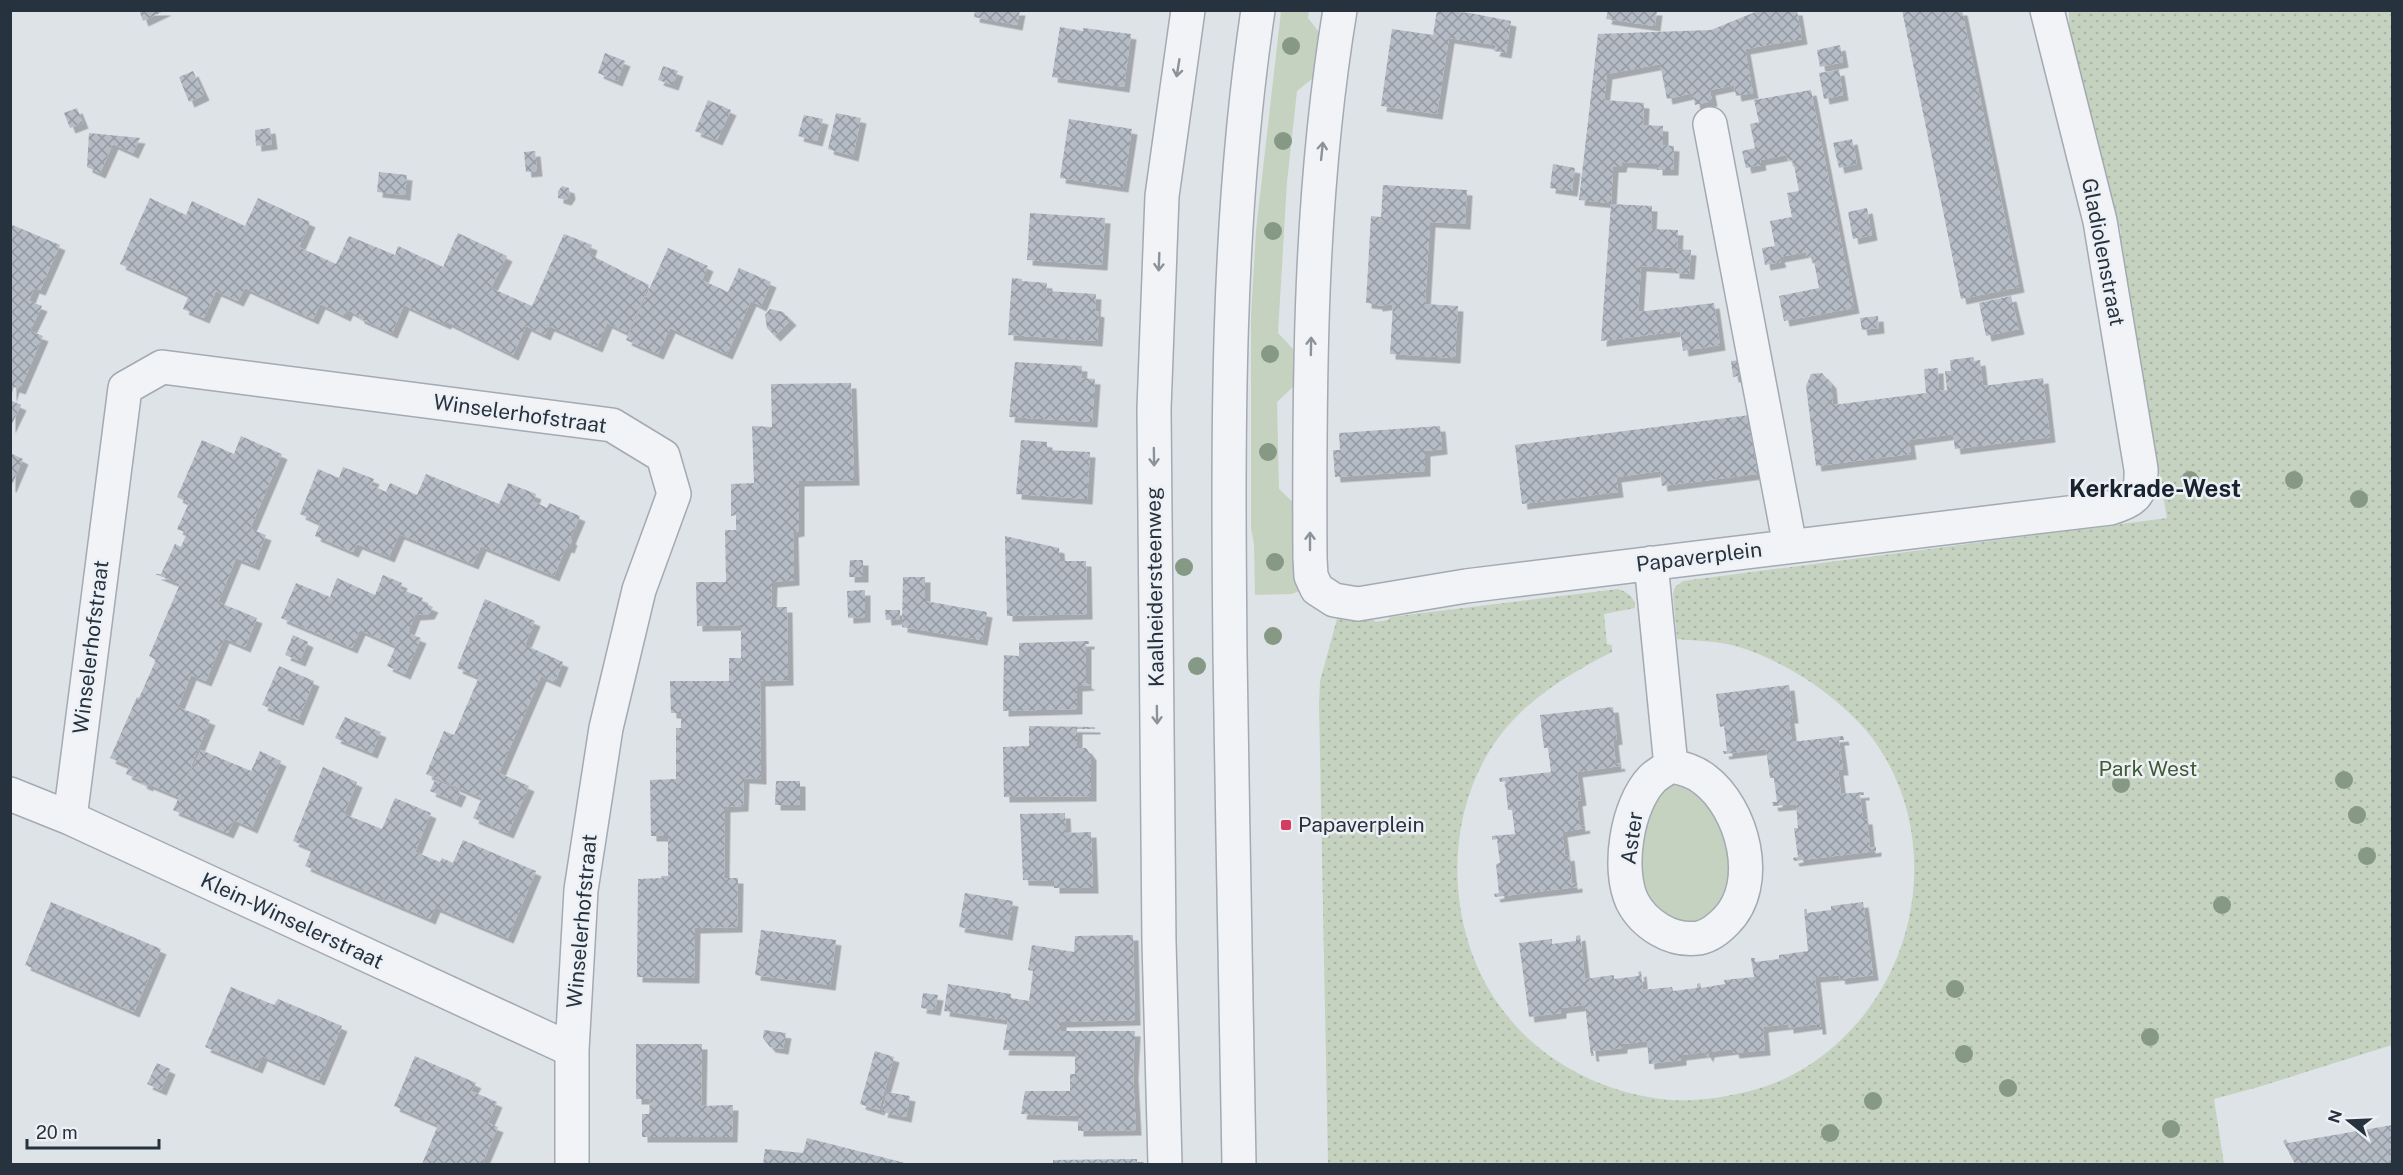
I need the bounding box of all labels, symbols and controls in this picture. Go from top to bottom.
one-way arrow [1173,58,1184,78]
one-way arrow [1317,142,1328,162]
street label: Gladiolenstraat [2077,176,2130,328]
one-way arrow [1154,252,1165,272]
one-way arrow [1305,336,1316,356]
street label: Winselerhofstraat [432,389,608,438]
one-way arrow [1148,447,1160,467]
district label: Kerkrade-West [2069,474,2241,502]
street label: Kaalheidersteenweg [1140,487,1169,687]
one-way arrow [1304,531,1316,551]
street label: Papaverplein [1635,536,1763,577]
street label: Winselerhofstraat [67,559,114,735]
one-way arrow [1151,705,1163,725]
park label: Park West [2099,756,2197,781]
street label: Aster [1615,810,1648,866]
place label: Papaverplein [1298,812,1425,837]
marker: Papaverplein [1279,818,1293,832]
street label: Winselerhofstraat [561,833,602,1009]
street label: Klein-Winselerstraat [197,867,388,974]
north arrow [2319,1091,2379,1151]
text: N [2324,1108,2346,1125]
scale bar [27,1112,159,1150]
text: 20 m [36,1122,78,1143]

